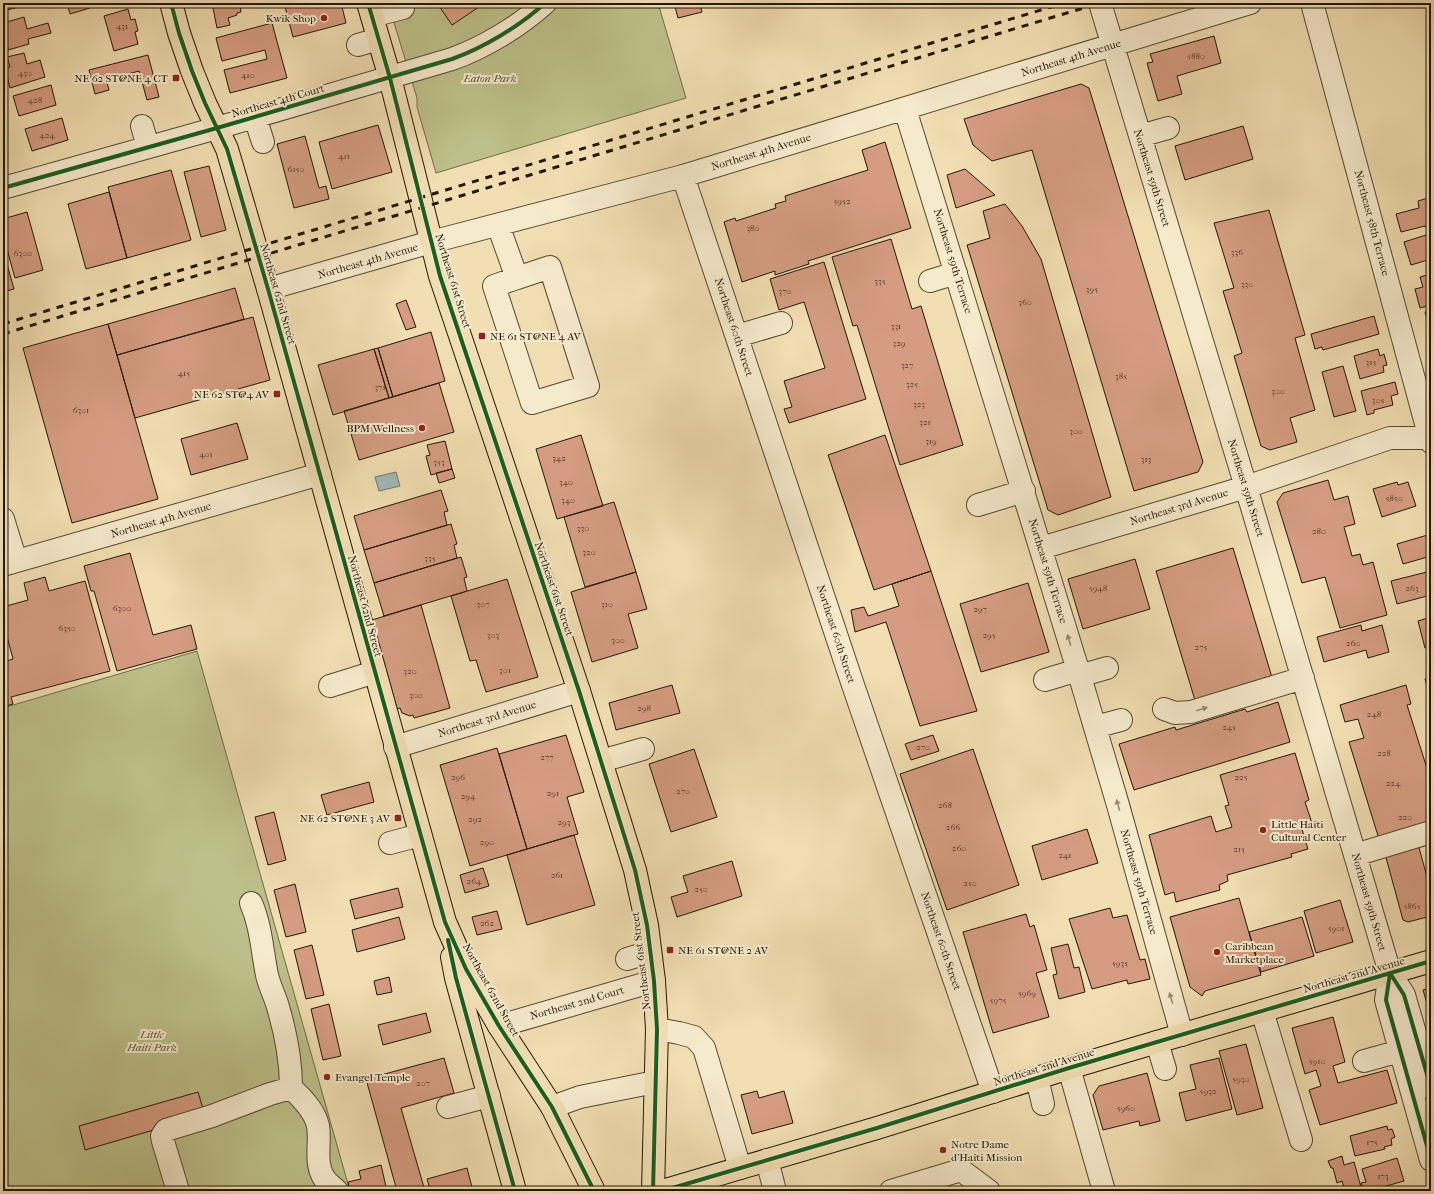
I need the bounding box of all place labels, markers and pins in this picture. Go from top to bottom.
place label: Kwik Shop [266,12,316,25]
marker: Kwik Shop [319,13,329,23]
place label: NE 62 ST@NE 4 CT [74,72,169,85]
marker: NE 62 ST@NE 4 CT [171,73,181,83]
place label: NE 61 ST@NE 4 AV [490,330,582,343]
marker: NE 61 ST@NE 4 AV [477,331,487,341]
place label: NE 62 ST@4 AV [194,388,270,401]
marker: NE 62 ST@4 AV [272,389,282,399]
place label: BPM Wellness [346,422,414,435]
marker: BPM Wellness [417,423,427,433]
place label: NE 62 ST@NE 3 AV [299,812,391,825]
marker: NE 62 ST@NE 3 AV [393,813,403,823]
place label: Little Haiti Cultural Center [1271,818,1346,844]
marker: Little Haiti Cultural Center [1258,825,1268,835]
place label: Caribbean Marketplace [1225,940,1284,966]
place label: NE 61 ST@NE 2 AV [678,944,769,957]
marker: NE 61 ST@NE 2 AV [665,945,675,955]
marker: Caribbean Marketplace [1212,947,1222,957]
place label: Evangel Temple [335,1071,411,1084]
marker: Evangel Temple [322,1072,332,1082]
place label: Notre Dame d'Haiti Mission [951,1138,1023,1164]
marker: Notre Dame d'Haiti Mission [938,1145,948,1155]

